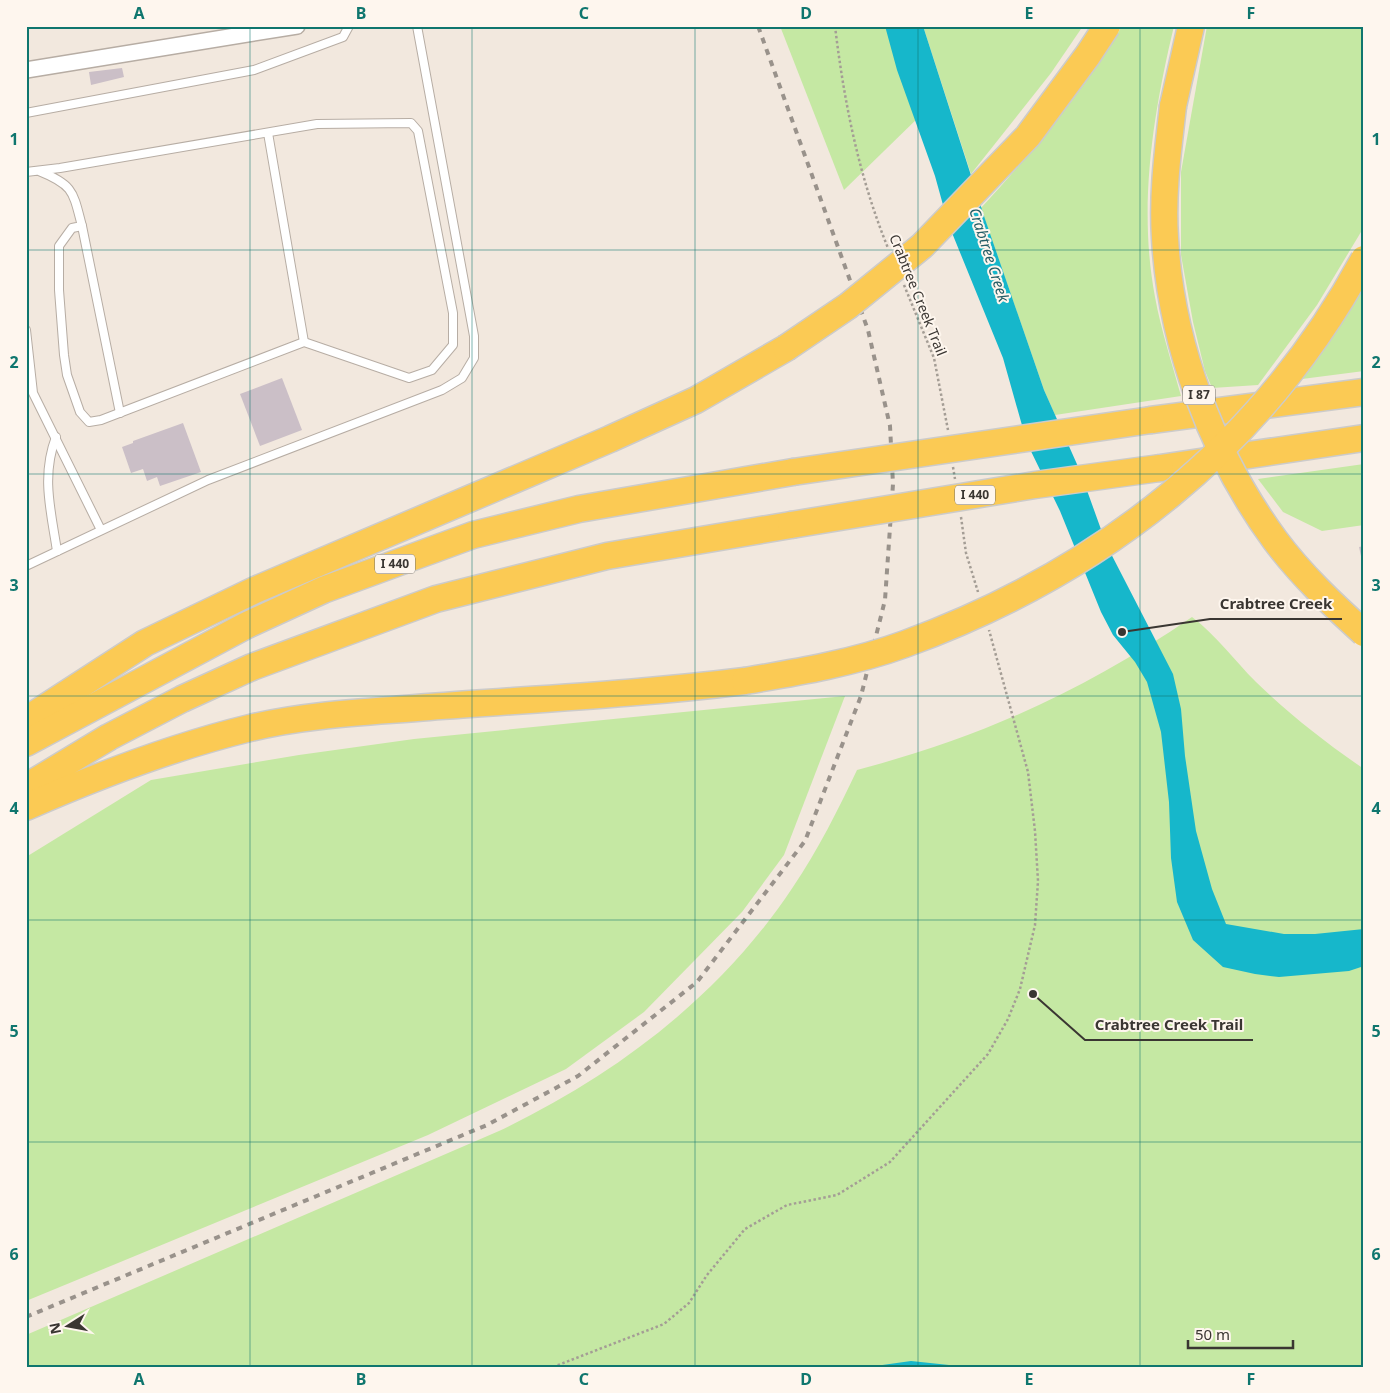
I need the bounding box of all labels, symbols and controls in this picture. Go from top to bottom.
text: A [133,2,145,24]
text: B [356,2,366,24]
text: C [579,2,589,24]
text: D [800,2,812,24]
text: E [1025,2,1034,24]
text: F [1247,2,1255,24]
text: 1 [9,128,19,150]
text: 1 [1371,128,1381,150]
water label: Crabtree Creek [965,205,1015,305]
street label: Crabtree Creek Trail [885,231,952,359]
text: 2 [9,351,19,373]
text: 2 [1371,351,1381,373]
road number: I 87 [1183,386,1215,404]
road number: I 440 [955,486,995,504]
road number: I 440 [375,554,415,574]
text: 3 [9,574,19,596]
text: 3 [1371,574,1381,596]
callout: Crabtree Creek [1210,589,1342,619]
text: Crabtree Creek [1220,593,1333,613]
text: 4 [9,797,19,819]
text: 4 [1371,797,1381,819]
callout: Crabtree Creek Trail [1085,1010,1253,1040]
text: Crabtree Creek Trail [1095,1014,1243,1034]
text: 5 [9,1020,19,1042]
text: 5 [1371,1020,1381,1042]
text: 6 [9,1243,19,1265]
text: 6 [1371,1243,1381,1265]
north arrow [42,1300,92,1350]
scale bar [1188,1318,1292,1350]
text: N [44,1321,65,1336]
text: 50 m [1195,1324,1230,1344]
text: A [133,1368,145,1390]
text: B [356,1368,366,1390]
text: C [579,1368,589,1390]
text: D [800,1368,812,1390]
text: E [1025,1368,1034,1390]
text: F [1247,1368,1255,1390]

